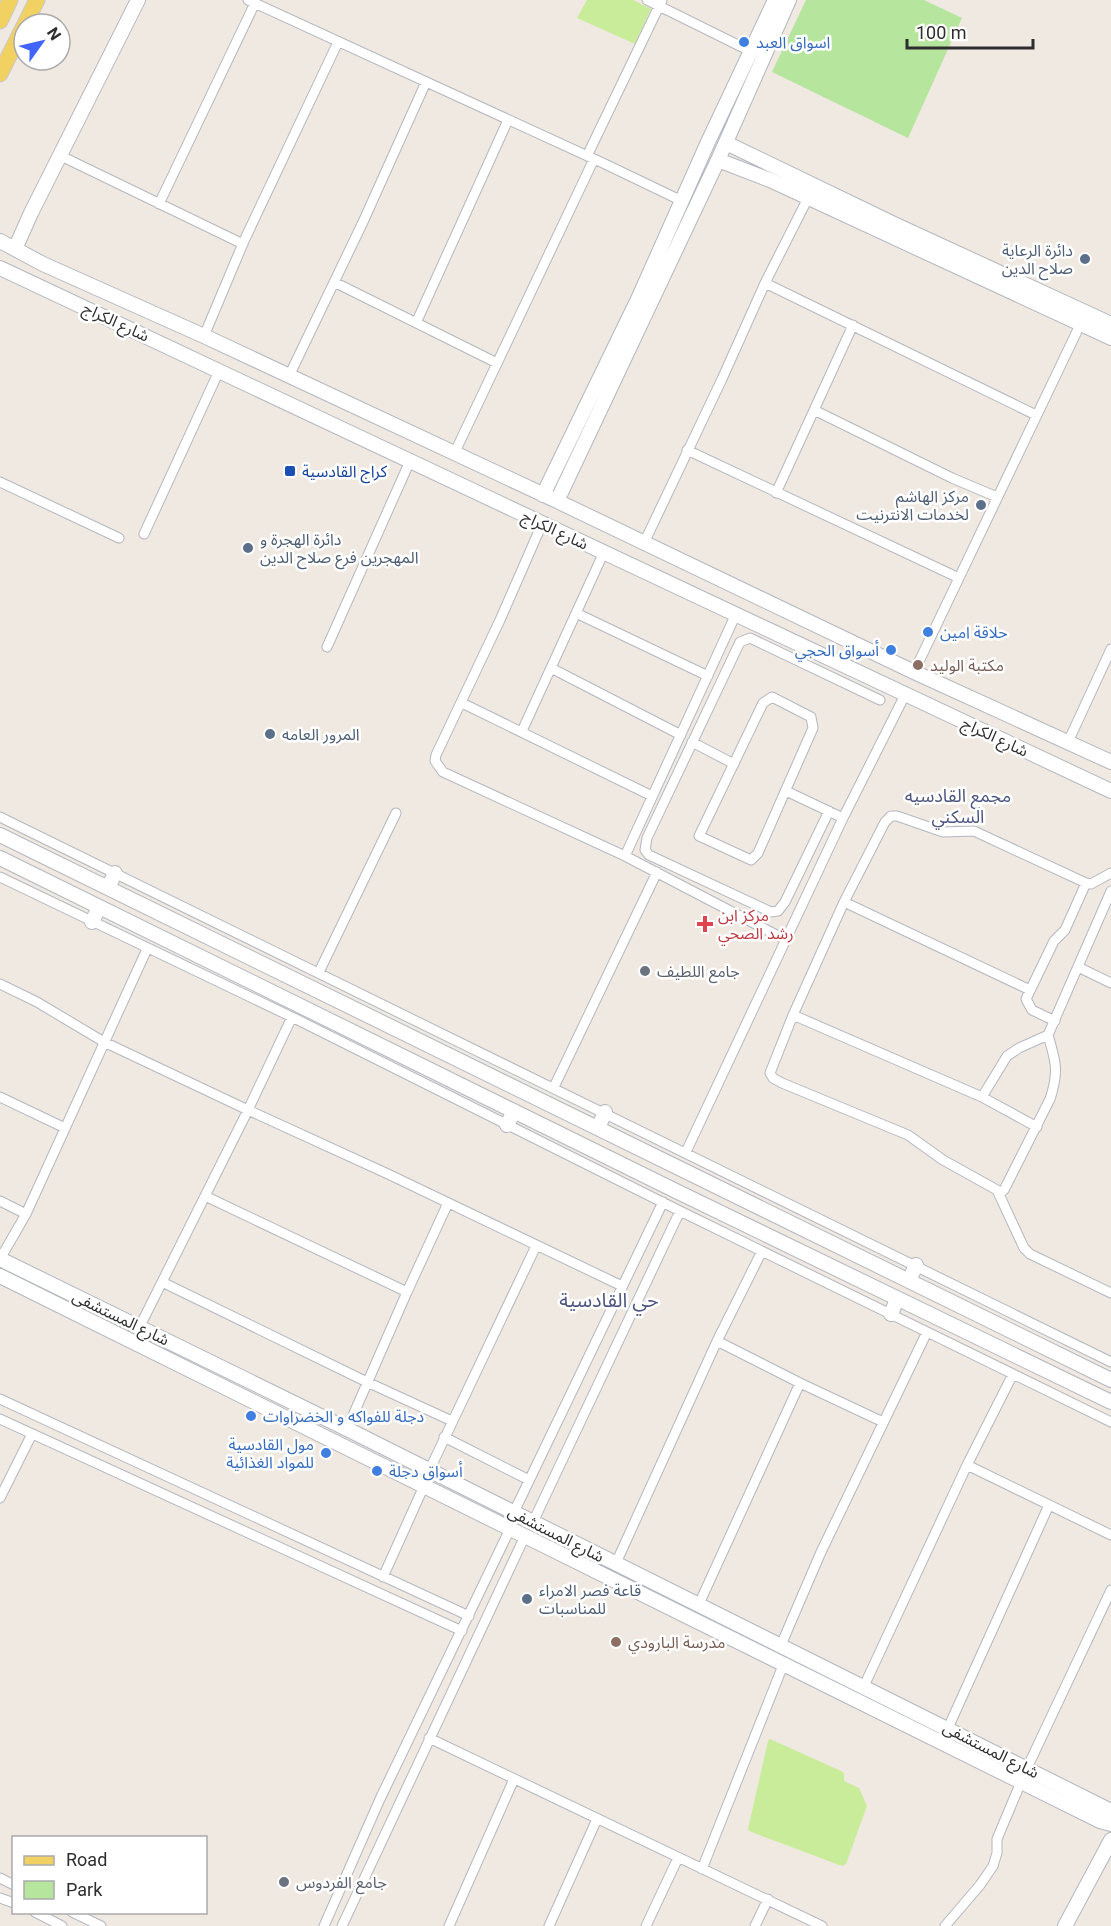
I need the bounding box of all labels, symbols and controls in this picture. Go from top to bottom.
north arrow [12,12,72,72]
scale bar [907,12,1033,50]
text: 100 m [916,22,967,43]
text: N [43,24,65,44]
place label: اسواق العبد [756,33,830,52]
marker: اسواق العبد [737,35,751,49]
place label: دائرة الرعاية صلاح الدين [1002,241,1073,281]
marker: دائرة الرعاية صلاح الدين [1078,252,1092,266]
street label: شارع الكراج [78,298,152,348]
place label: كراج القادسية [302,462,387,484]
marker: كراج القادسية [283,464,297,478]
place label: مركز الهاشم لخدمات الانترنيت [856,487,969,524]
marker: مركز الهاشم لخدمات الانترنيت [974,498,988,512]
street label: شارع الكراج [517,506,591,556]
place label: دائرة الهجرة و المهجرين فرع صلاح الدين [260,530,419,570]
marker: دائرة الهجرة و المهجرين فرع صلاح الدين [241,541,255,555]
place label: حلاقة امين [940,623,1008,642]
marker: حلاقة امين [921,625,935,639]
place label: أسواق الحجي [795,640,879,662]
marker: أسواق الحجي [884,643,898,657]
place label: مكتبة الوليد [930,656,1004,675]
marker: مكتبة الوليد [911,658,925,672]
street label: شارع الكراج [957,713,1031,763]
place label: المرور العامه [282,725,360,744]
marker: المرور العامه [263,727,277,741]
district label: مجمع القادسيه السكني [905,785,1011,830]
place label: مركز ابن رشد الصحي [718,906,794,945]
marker: مركز ابن رشد الصحي [696,915,714,933]
place label: جامع اللطیف [657,962,740,984]
marker: جامع اللطیف [638,964,652,978]
street label: شارع المستشفى [68,1286,172,1352]
district label: حي القادسية [559,1288,659,1316]
place label: دجلة للفواكه و الخضراوات [263,1407,424,1426]
marker: دجلة للفواكه و الخضراوات [244,1409,258,1423]
place label: مول القادسية للمواد الغذائية [226,1435,314,1472]
marker: مول القادسية للمواد الغذائية [319,1446,333,1460]
place label: أسواق دجلة [389,1461,463,1481]
marker: أسواق دجلة [370,1464,384,1478]
street label: شارع المستشفى [503,1502,607,1569]
place label: قاعة فصر الامراء للمناسبات [539,1581,641,1618]
marker: قاعة فصر الامراء للمناسبات [520,1592,534,1606]
place label: مدرسة البارودي [628,1633,726,1654]
marker: مدرسة البارودي [609,1635,623,1649]
street label: شارع المستشفى [938,1718,1042,1785]
legend [12,1836,207,1914]
text: Road [66,1849,107,1870]
place label: جامع الفردوس [296,1873,387,1895]
marker: جامع الفردوس [277,1875,291,1889]
text: Park [66,1879,103,1900]

